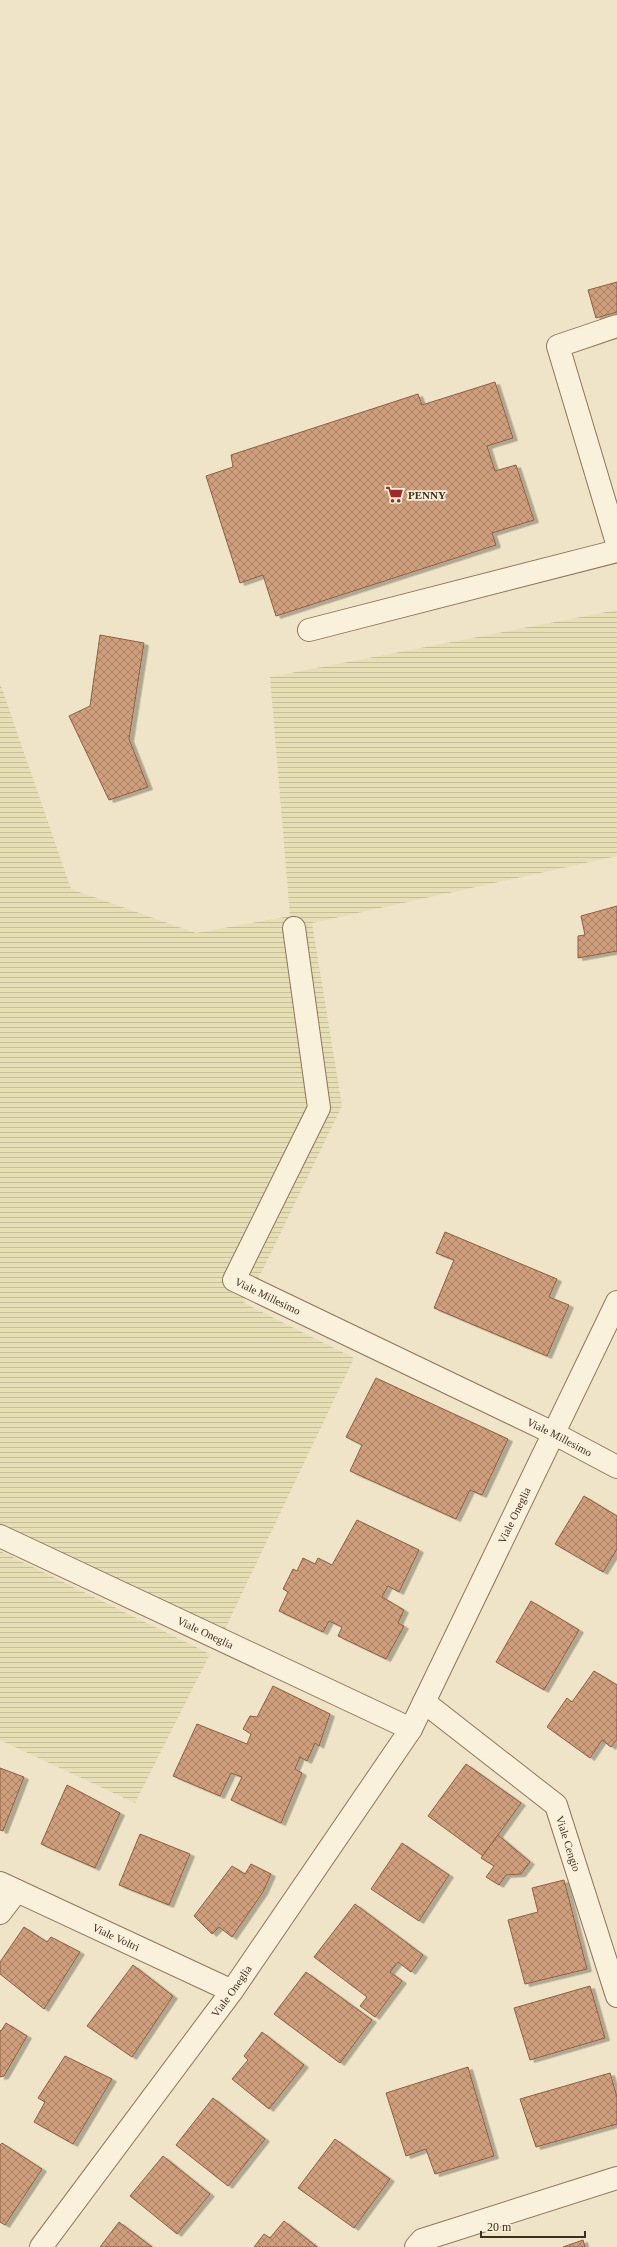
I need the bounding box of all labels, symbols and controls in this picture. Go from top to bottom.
supermarket icon: PENNY [385,485,405,505]
place label: PENNY [408,489,446,501]
street label: Viale Millesimo [233,1275,303,1317]
street label: Viale Millesimo [525,1415,594,1459]
street label: Viale Oneglia [495,1485,533,1545]
street label: Viale Oneglia [175,1614,236,1651]
street label: Viale Cengio [554,1814,583,1873]
street label: Viale Voltri [91,1921,142,1953]
street label: Viale Oneglia [209,1963,254,2019]
scale bar [481,2213,585,2239]
text: 20 m [487,2220,512,2234]

